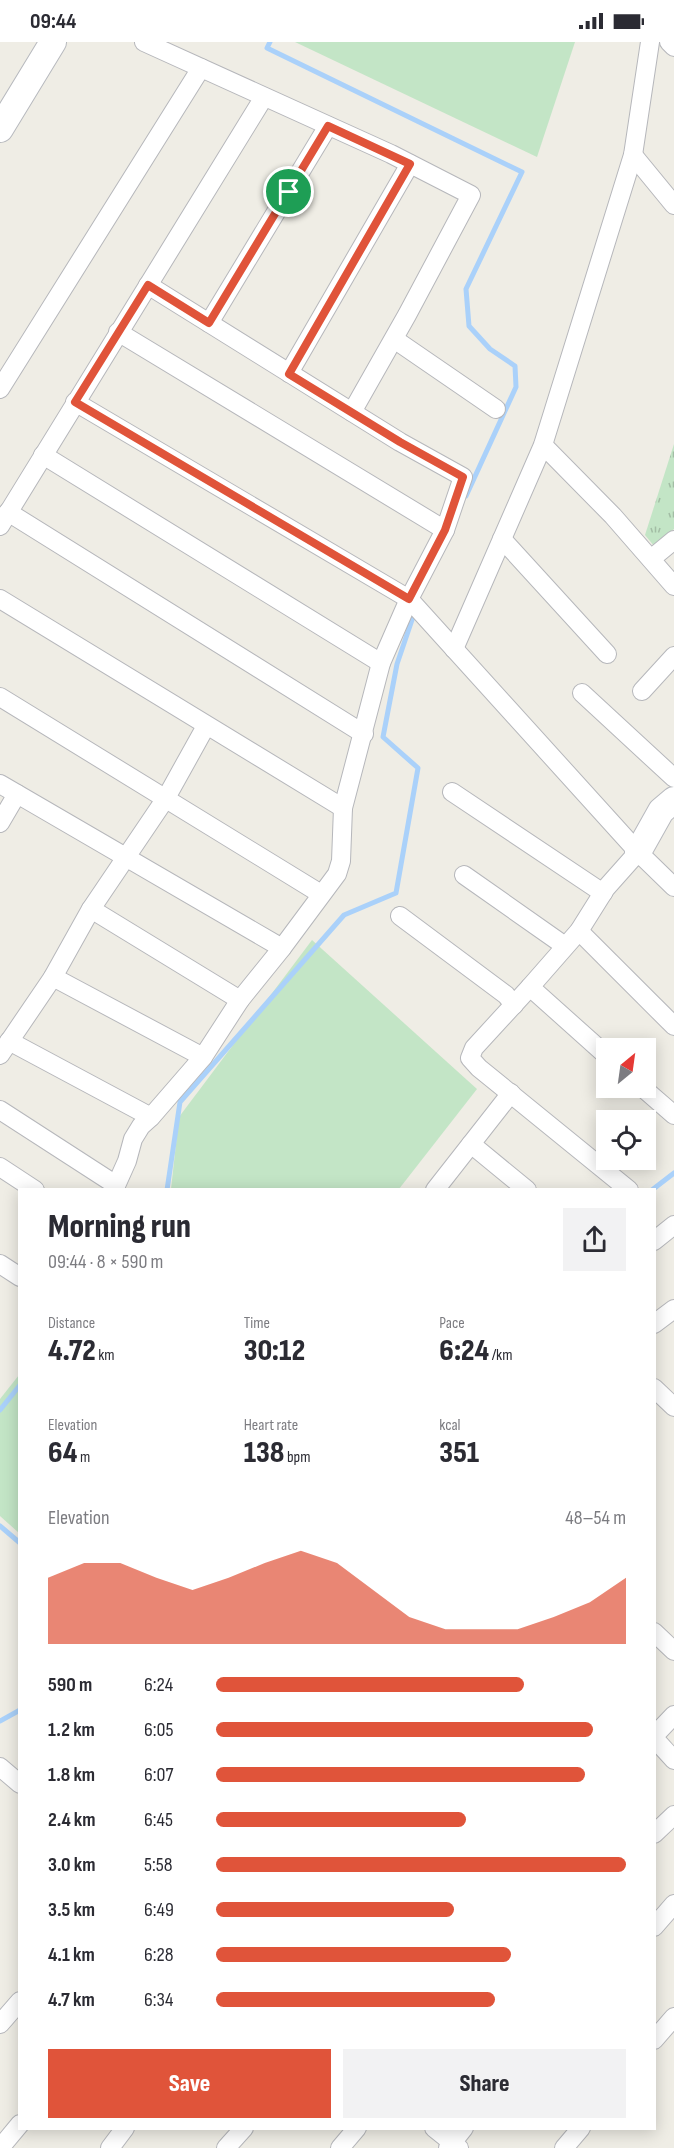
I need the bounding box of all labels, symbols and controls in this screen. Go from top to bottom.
text: 09:44 [30,8,76,35]
pin [263,166,314,217]
icon: arrive [272,175,305,208]
north arrow [596,1038,656,1098]
map controls [596,1038,656,1170]
button: locate [596,1110,656,1170]
text: Morning run [48,1207,191,1247]
button: share [563,1208,626,1271]
text: 09:44 · 8 × 590 m [48,1250,163,1274]
text: Distance [48,1314,95,1333]
text: Time [244,1314,270,1333]
text: Pace [439,1314,465,1333]
text: 4.72 [48,1333,96,1369]
text: 30:12 [244,1333,305,1369]
text: 6:24 [439,1333,489,1369]
text: km [96,1346,115,1365]
text: /km [489,1346,512,1365]
text: Elevation [48,1416,97,1435]
text: Heart rate [244,1416,298,1435]
text: kcal [439,1416,461,1435]
text: 64 [48,1435,77,1471]
text: 138 [244,1435,284,1471]
text: 351 [439,1435,479,1471]
text: m [77,1448,90,1467]
text: bpm [284,1448,311,1467]
text: Elevation [48,1506,110,1530]
text: 48–54 m [565,1506,626,1530]
text: 590 m [48,1673,92,1697]
text: 6:24 [144,1673,173,1697]
text: 1.2 km [48,1718,95,1742]
text: 6:05 [144,1718,173,1742]
text: 1.8 km [48,1763,95,1787]
text: 6:07 [144,1763,173,1787]
text: 2.4 km [48,1808,96,1832]
text: 6:45 [144,1808,173,1832]
text: 3.0 km [48,1853,95,1877]
text: 5:58 [144,1853,173,1877]
text: 3.5 km [48,1898,95,1922]
text: 6:49 [144,1898,174,1922]
text: 4.1 km [48,1943,95,1967]
text: 6:28 [144,1943,174,1967]
text: 4.7 km [48,1988,95,2012]
text: 6:34 [144,1988,173,2012]
button: Save [48,2049,331,2118]
button: Share [343,2049,626,2118]

